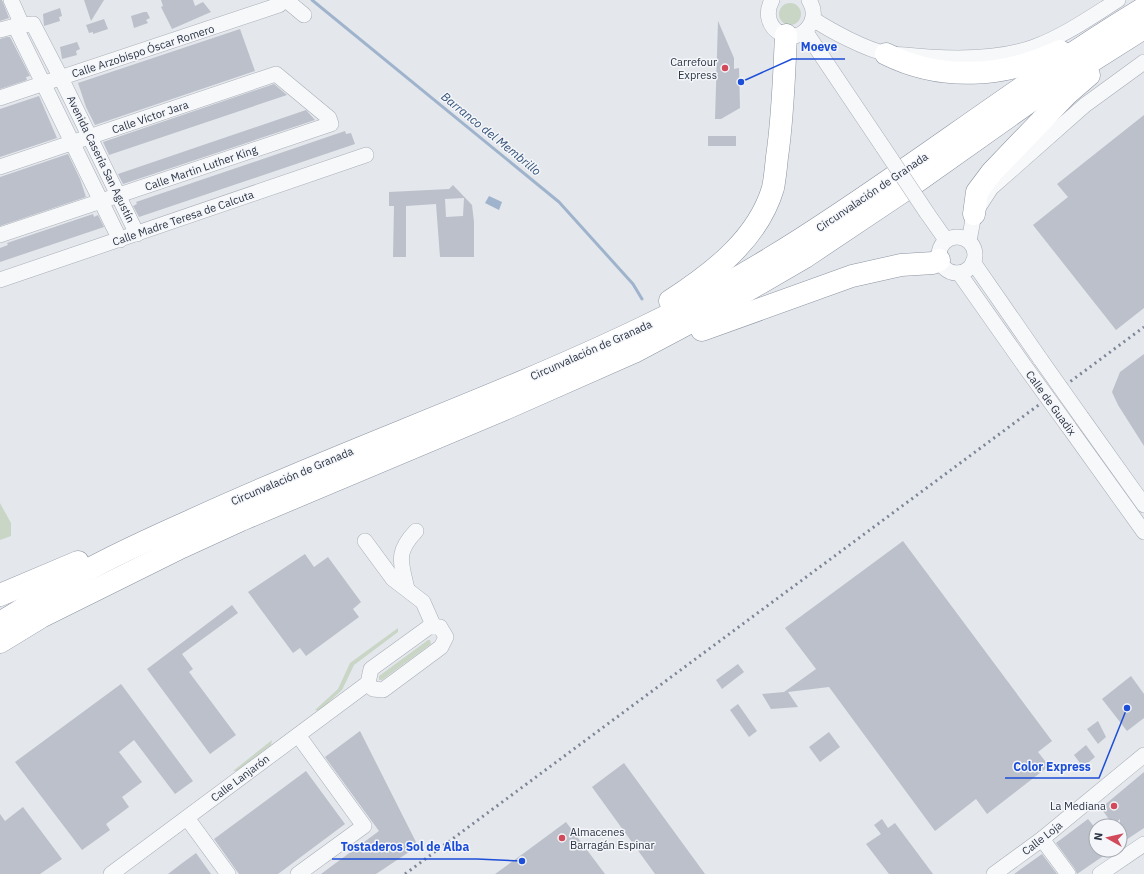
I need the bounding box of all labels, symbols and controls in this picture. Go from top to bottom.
street label: Calle Arzobispo Óscar Romero [70,21,216,81]
callout: Moeve [792,35,845,59]
text: Moeve [801,39,837,54]
place label: Carrefour Express [670,55,717,82]
marker: Carrefour Express [720,63,730,73]
water label: Barranco del Membrillo [438,89,545,179]
street label: Avenida Casería San Agustín [64,93,138,225]
street label: Calle Víctor Jara [110,97,190,137]
street label: Calle Martin Luther King [143,142,259,194]
street label: Circunvalación de Granada [813,149,931,235]
street label: Calle Madre Teresa de Calcuta [110,187,256,249]
street label: Circunvalación de Granada [528,317,654,383]
street label: Calle de Guadix [1023,368,1079,439]
street label: Circunvalación de Granada [229,444,355,508]
street label: Calle Lanjarón [208,751,272,805]
callout: Color Express [1005,754,1099,778]
text: Color Express [1013,759,1091,774]
place label: La Mediana [1050,799,1106,813]
marker: La Mediana [1109,801,1119,811]
street label: Calle Loja [1019,818,1065,858]
north arrow [1088,818,1128,858]
place label: Almacenes Barragán Espinar [570,825,655,852]
text: N [1091,832,1106,842]
marker: Almacenes Barragán Espinar [557,833,567,843]
callout: Tostaderos Sol de Alba [332,835,477,859]
text: Tostaderos Sol de Alba [341,839,469,854]

